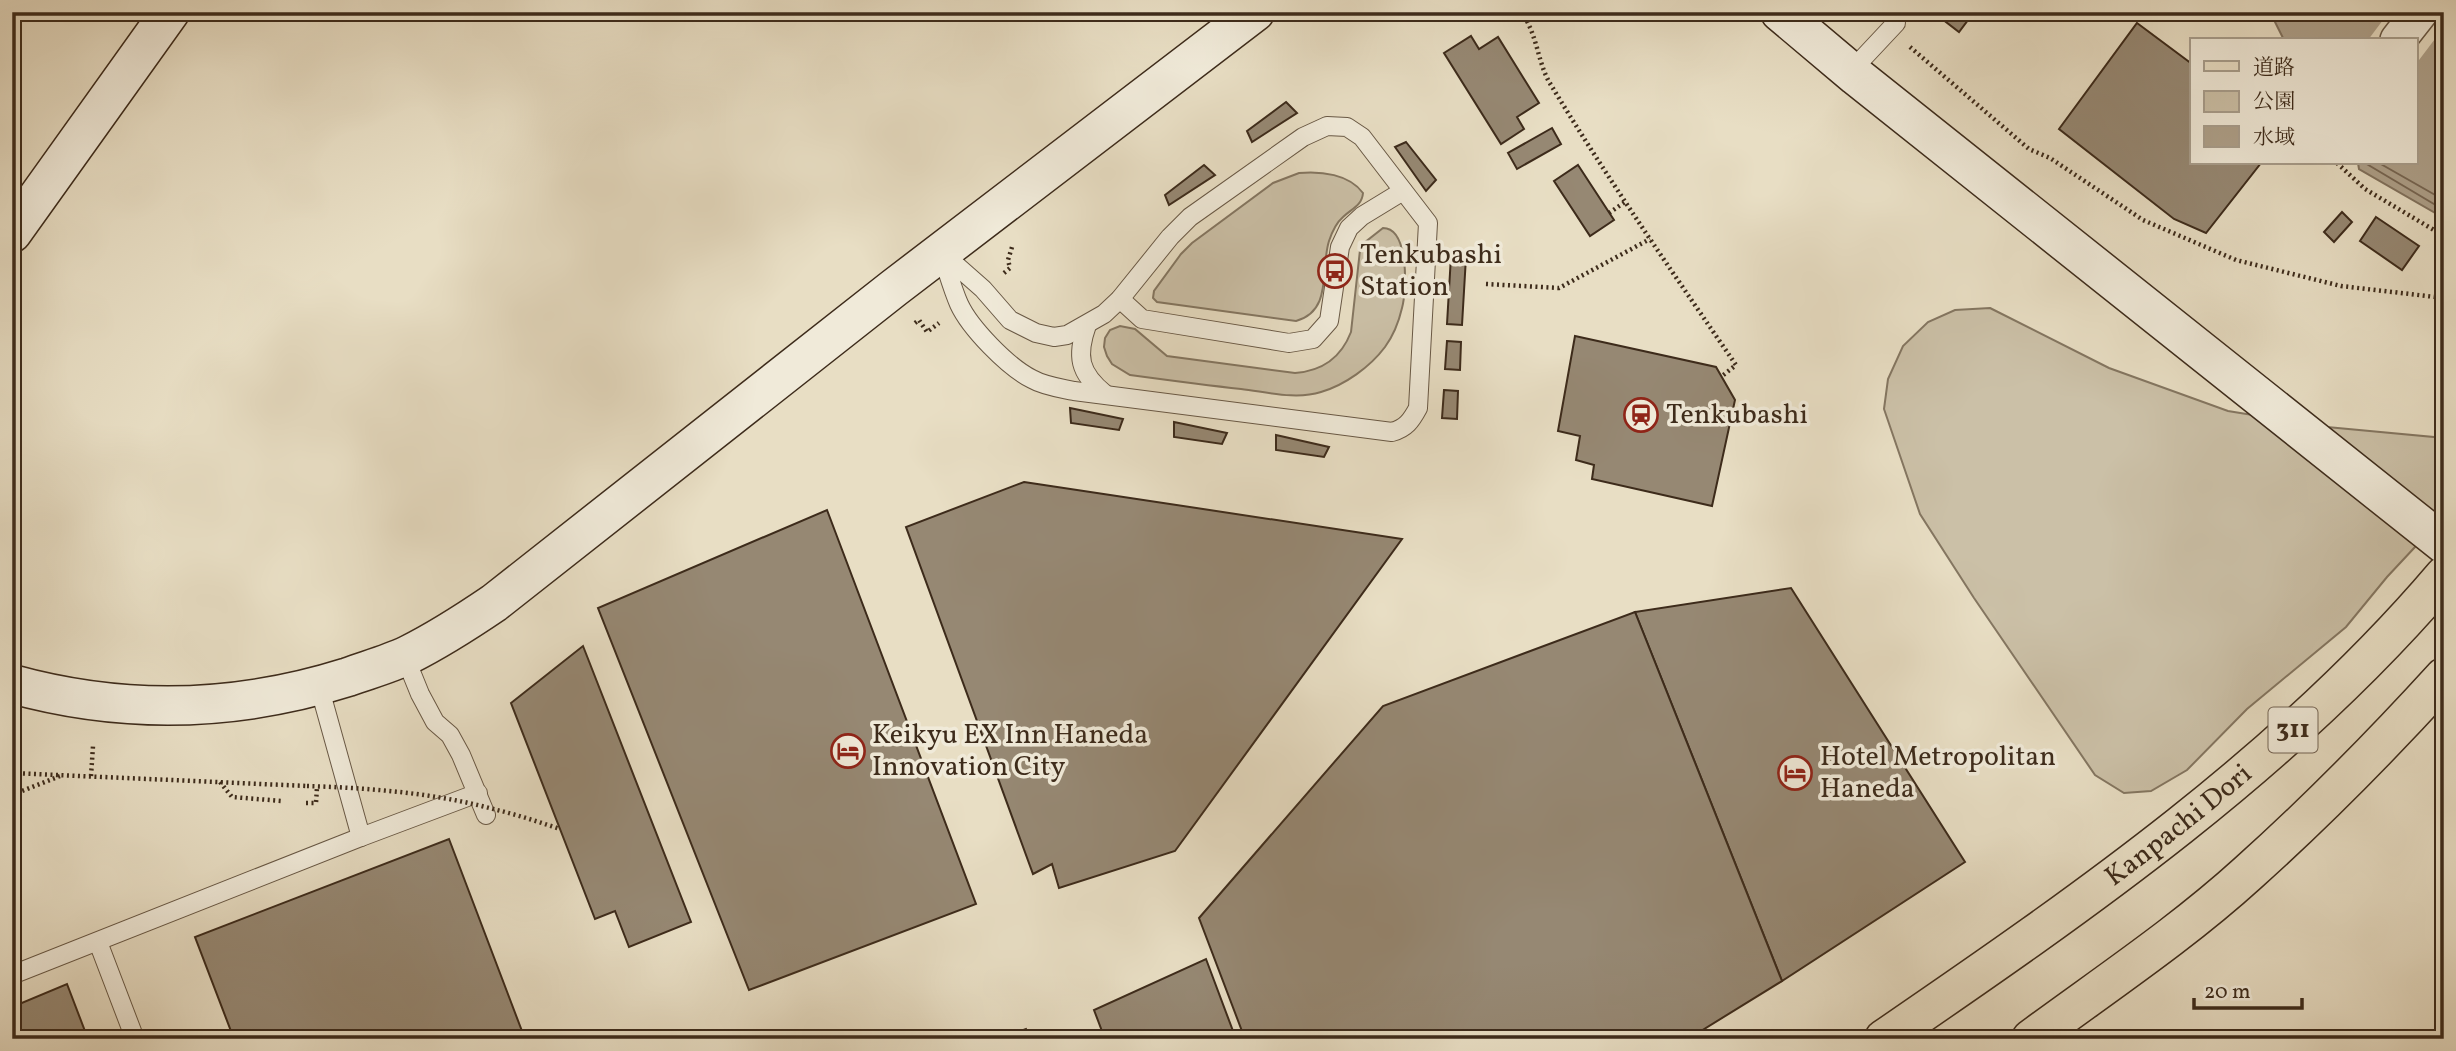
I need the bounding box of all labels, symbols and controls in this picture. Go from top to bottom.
legend [2190,38,2418,164]
text: 道路 [2253,54,2295,83]
text: 公園 [2253,88,2295,117]
text: 水域 [2253,124,2295,153]
place label: Tenkubashi Station [1360,236,1502,307]
bus stop icon: Tenkubashi Station [1316,252,1354,290]
station icon: Tenkubashi [1622,396,1660,434]
place label: Tenkubashi [1666,396,1808,435]
road number: 311 [2268,708,2318,752]
place label: Keikyu EX Inn Haneda Innovation City [872,716,1148,787]
hotel icon: Keikyu EX Inn Haneda Innovation City [829,732,867,770]
place label: Hotel Metropolitan Haneda [1820,738,2056,809]
hotel icon: Hotel Metropolitan Haneda [1776,754,1814,792]
street label: Kanpachi Dori [2097,755,2261,896]
scale bar [2194,967,2302,1011]
text: 20 m [2204,978,2250,1007]

